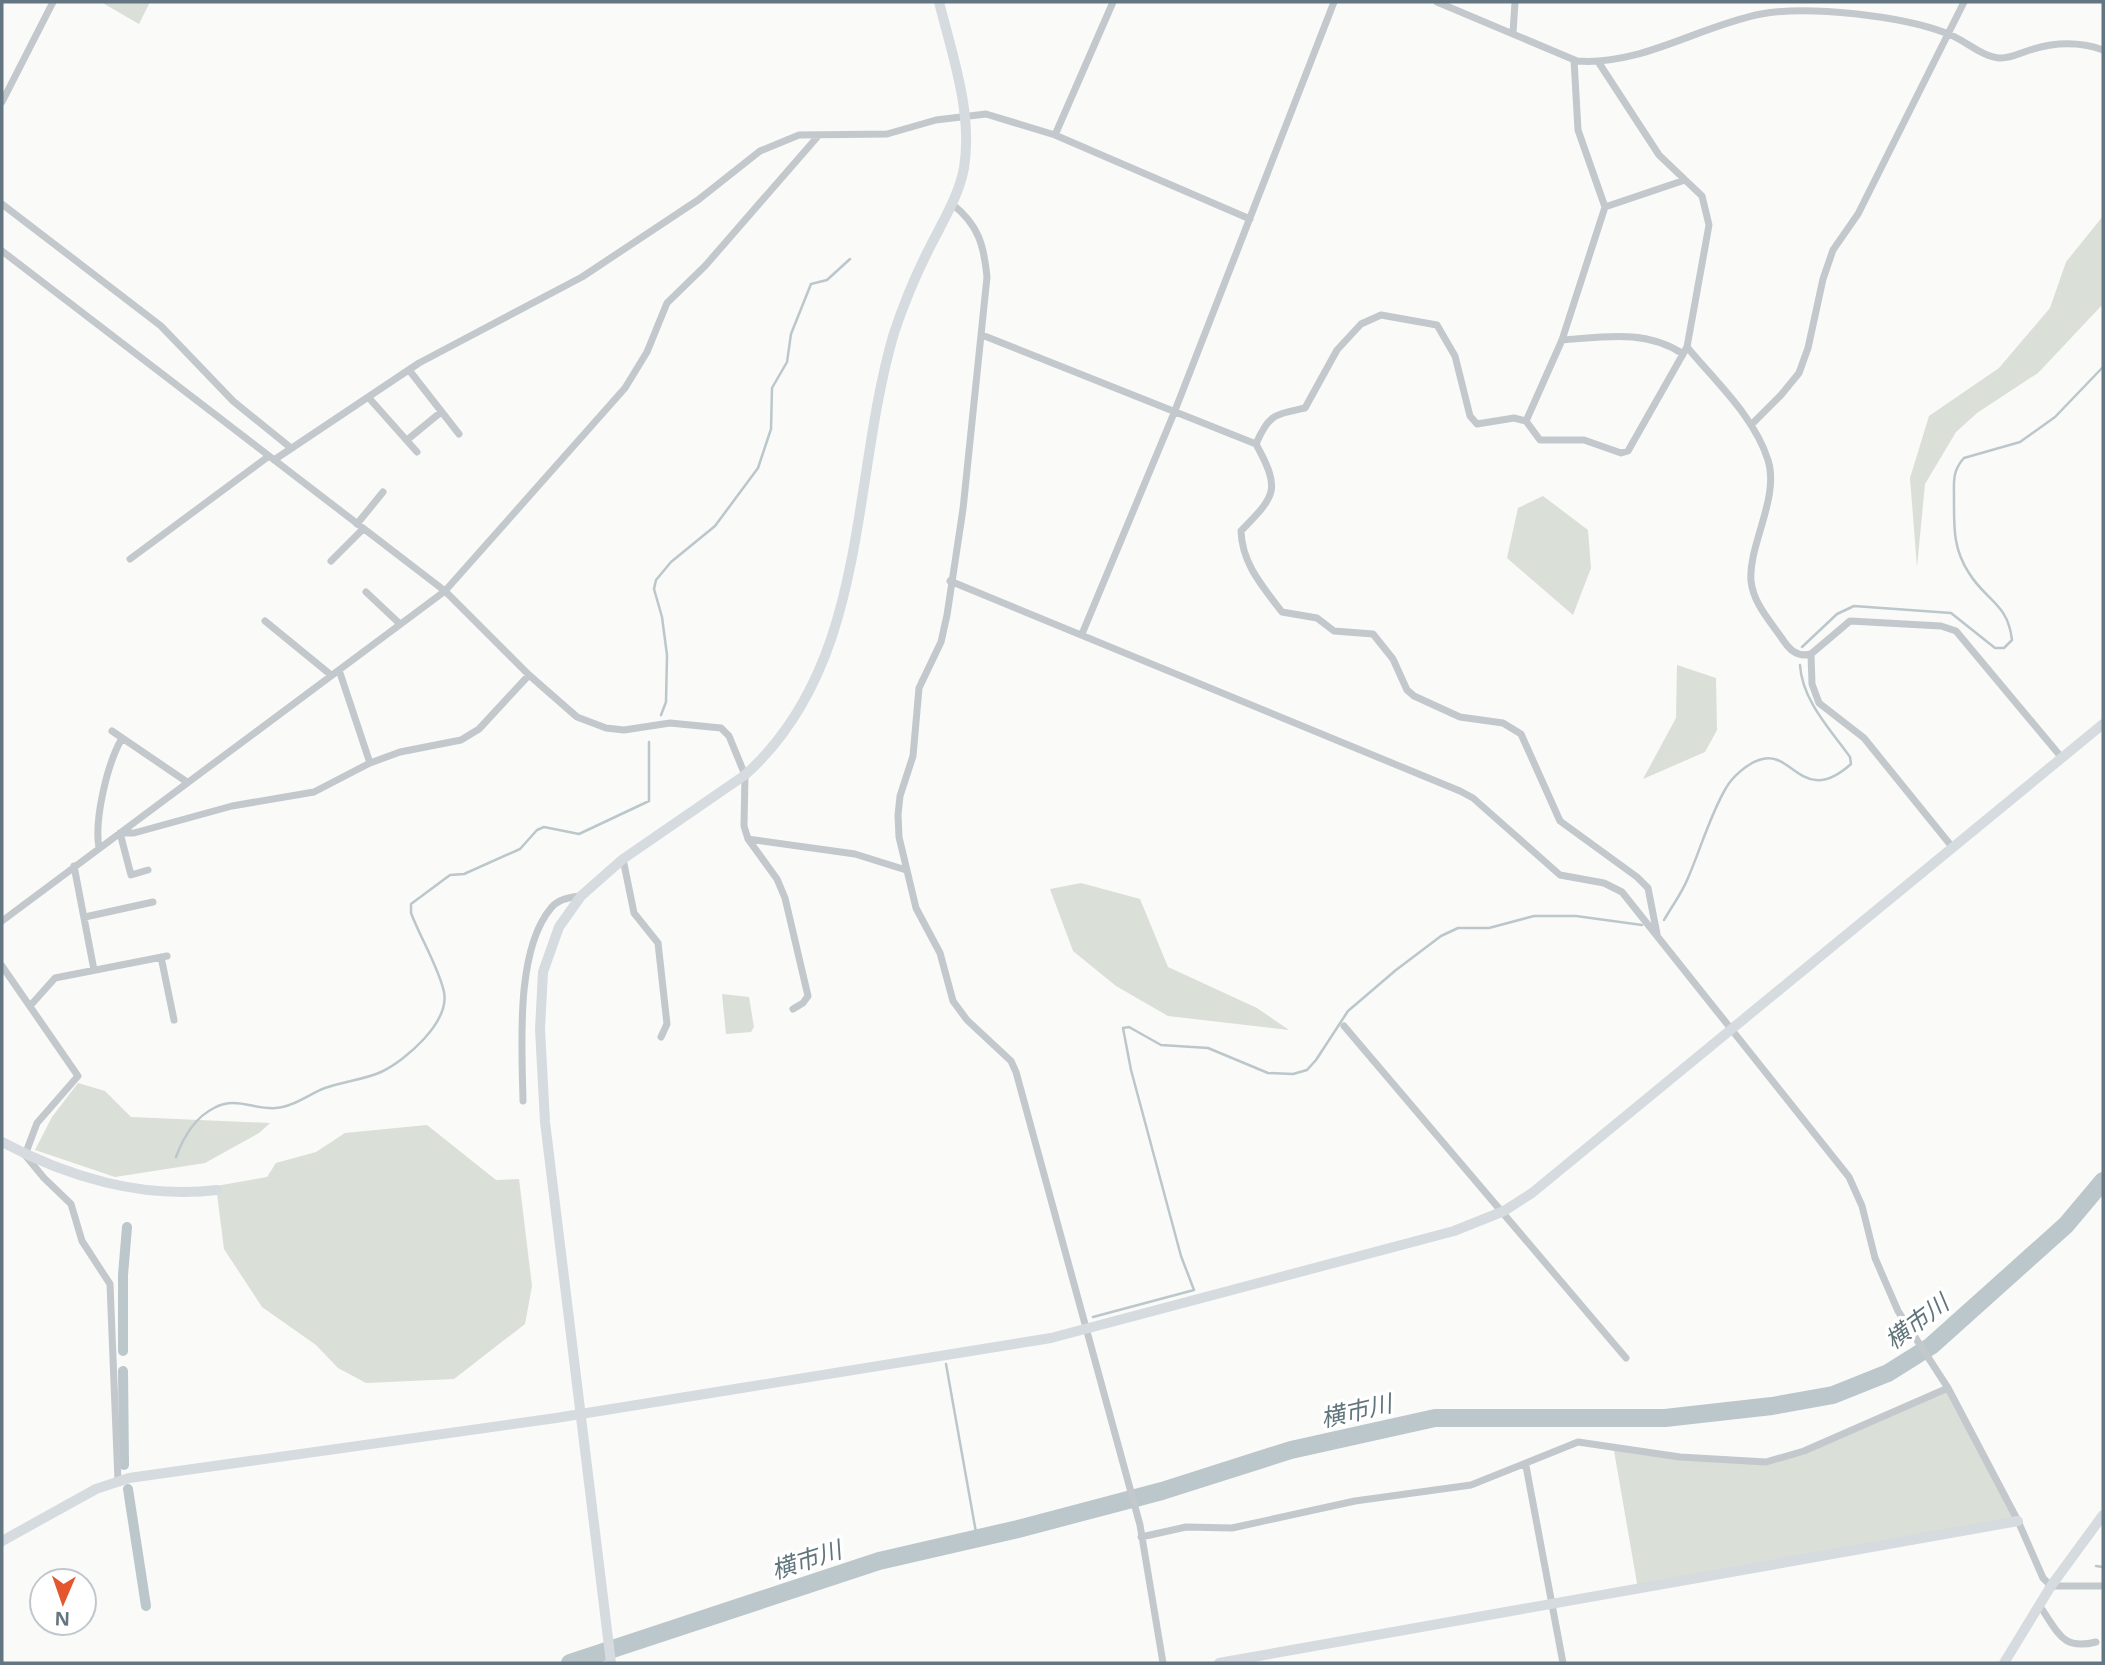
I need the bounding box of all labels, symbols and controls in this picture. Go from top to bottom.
water label: 横市川 [1877,1284,1957,1356]
water label: 横市川 [1317,1385,1398,1434]
water label: 横市川 [767,1531,848,1586]
north arrow [28,1567,98,1637]
text: N [54,1606,71,1632]

